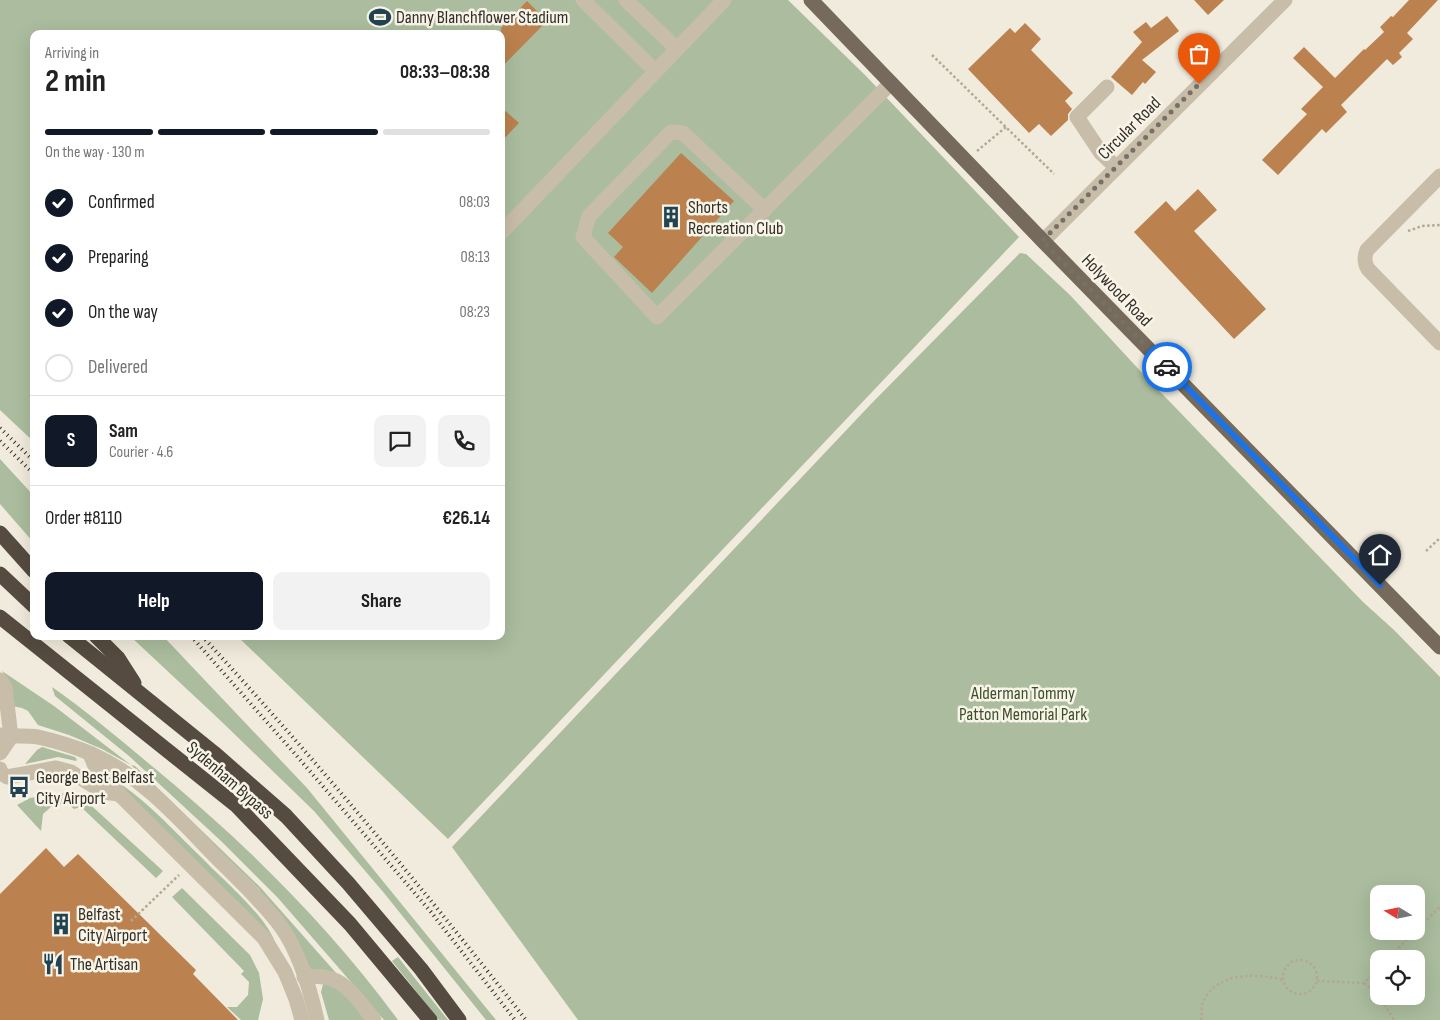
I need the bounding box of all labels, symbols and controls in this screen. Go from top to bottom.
sports icon: Danny Blanchflower Stadium [367,4,393,30]
place label: Danny Blanchflower Stadium [396,7,568,28]
pin [1178,33,1220,84]
icon: bag [1185,40,1213,68]
text: Arriving in [45,44,99,63]
text: 08:33–08:38 [400,61,490,84]
text: 2 min [45,62,106,101]
street label: Circular Road [1094,93,1165,164]
text: On the way · 130 m [45,143,144,162]
icon: check [45,189,73,217]
text: Confirmed [88,191,155,214]
text: 08:03 [459,193,490,212]
place label: Shorts Recreation Club [688,197,783,239]
building icon: Shorts Recreation Club [658,204,684,230]
icon: check [45,244,73,272]
text: Preparing [88,246,149,269]
text: 08:13 [461,248,490,267]
street label: Holywood Road [1077,250,1156,331]
icon: check [45,299,73,327]
text: On the way [88,301,158,324]
text: 08:23 [460,303,490,322]
courier [1142,342,1192,392]
icon: car [1153,353,1181,381]
text: Delivered [88,356,148,379]
button: chat [374,415,426,467]
button: phone [438,415,490,467]
text: Sam [109,420,138,443]
text: S [67,429,75,452]
text: Courier · 4.6 [109,443,173,462]
text: Order #8110 [45,507,122,530]
text: €26.14 [442,507,490,530]
pin [1359,534,1401,585]
icon: home [1366,541,1394,569]
button: Help [45,572,263,630]
button: Share [273,572,490,630]
park label: Alderman Tommy Patton Memorial Park [959,683,1087,725]
street label: Sydenham Bypass [182,737,277,824]
place label: George Best Belfast City Airport [36,767,155,809]
bus stop icon: George Best Belfast City Airport [6,774,32,800]
north arrow [1370,885,1425,940]
map controls [1370,885,1425,1005]
place label: Belfast City Airport [78,904,148,946]
building icon: Belfast City Airport [48,911,74,937]
button: locate [1370,950,1425,1005]
restaurant icon: The Artisan [40,951,66,977]
place label: The Artisan [70,954,138,975]

